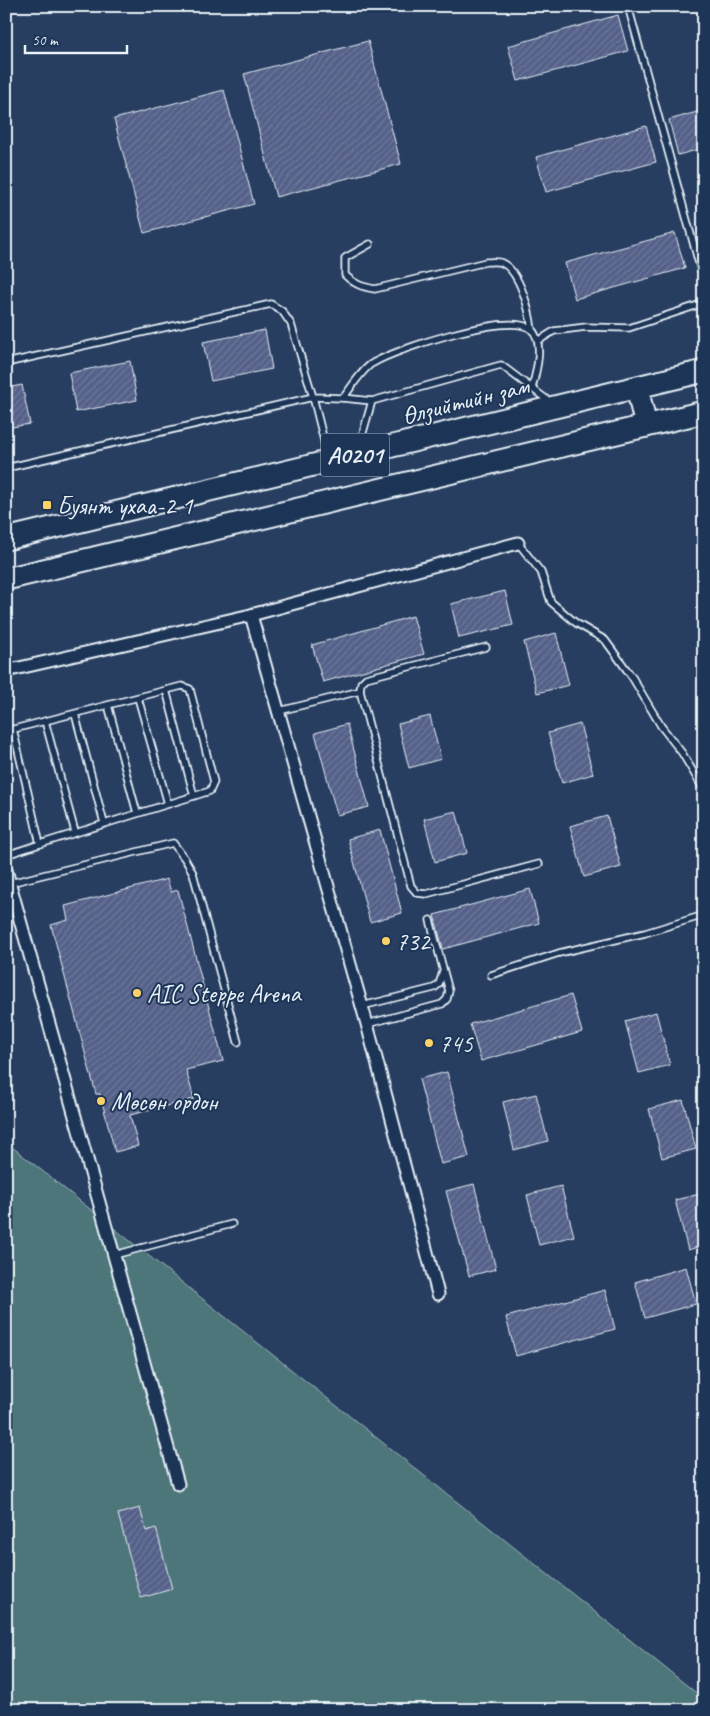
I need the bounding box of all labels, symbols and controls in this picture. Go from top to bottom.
scale bar [25,22,128,54]
text: 50 m [32,31,59,50]
street label: Өлзийтийн зам [399,369,534,432]
road number: A0201 [321,434,389,476]
place label: Буянт ухаа-2 1 [57,490,194,522]
marker: Буянт ухаа-2 1 [41,499,53,511]
place label: 732 [396,926,432,958]
marker: 732 [380,935,392,947]
place label: AIC Steppe Arena [147,978,303,1010]
marker: AIC Steppe Arena [131,987,143,999]
place label: 745 [439,1028,475,1060]
marker: 745 [423,1037,435,1049]
place label: Мөсөн ордон [111,1086,219,1118]
marker: Мөсөн ордон [95,1095,107,1107]

